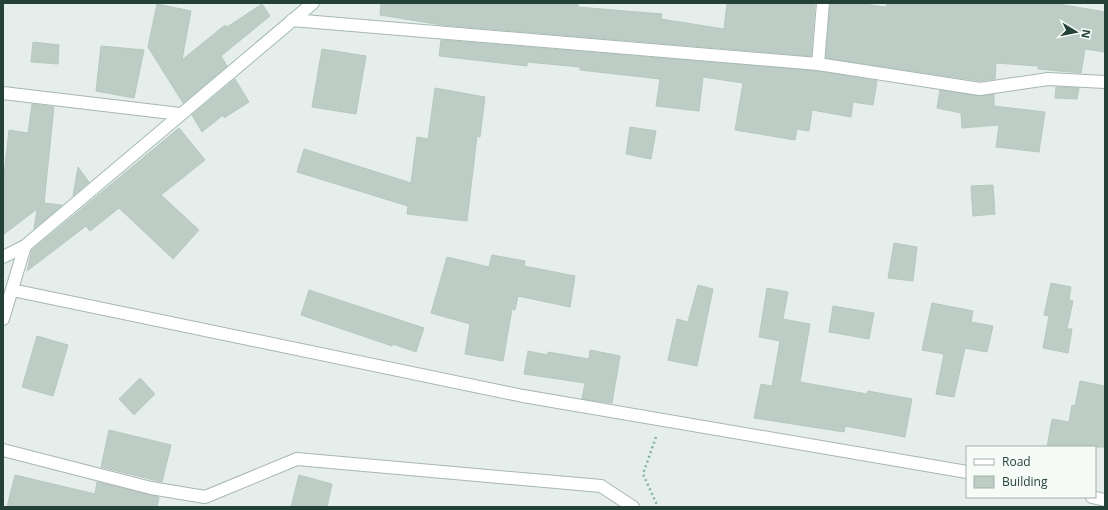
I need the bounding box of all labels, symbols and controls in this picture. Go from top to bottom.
north arrow [1056,12,1096,52]
text: N [1078,28,1095,40]
legend [966,446,1096,498]
text: Road [1002,453,1031,470]
text: Building [1002,473,1048,490]

